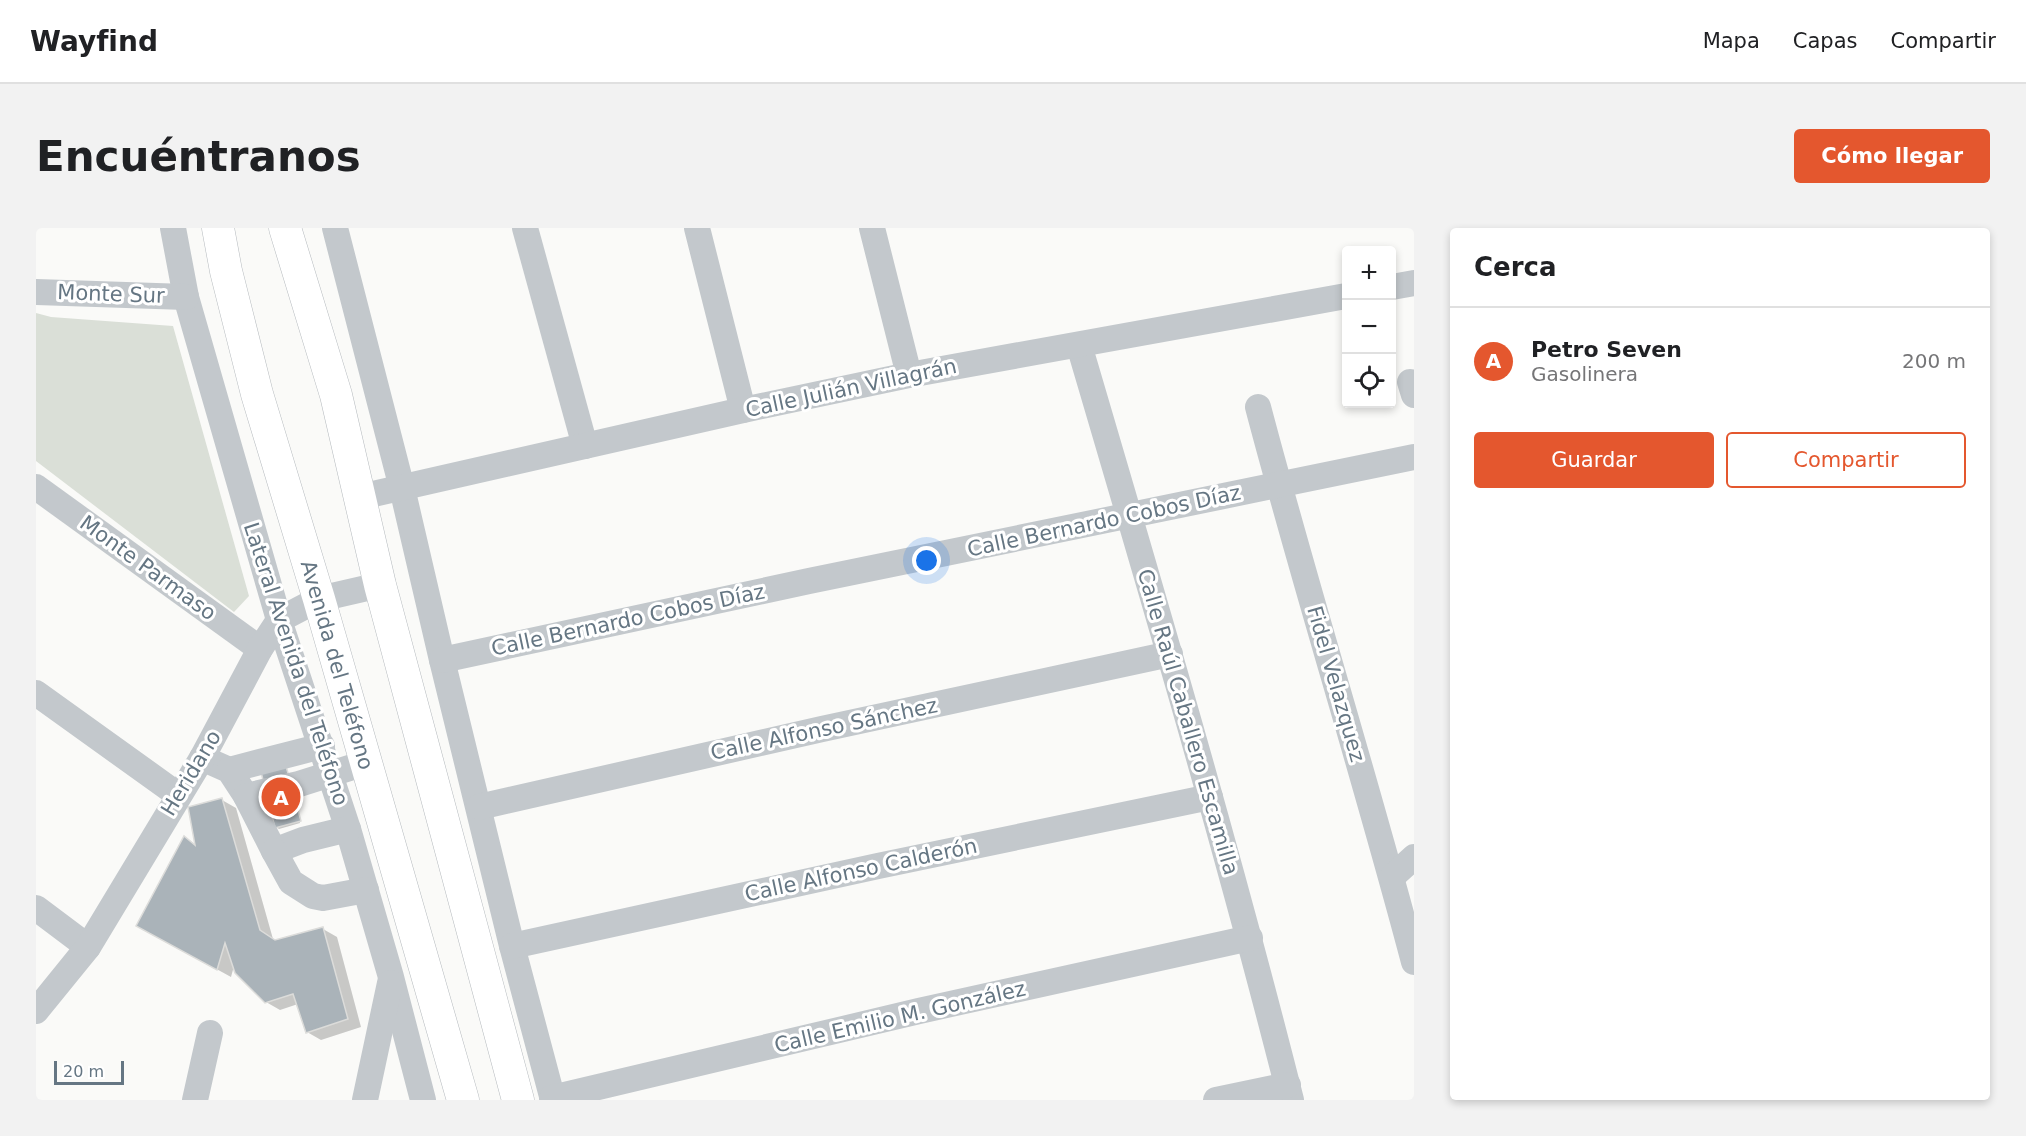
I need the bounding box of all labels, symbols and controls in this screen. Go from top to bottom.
text: Wayfind [30,25,158,58]
text: Mapa [1703,29,1760,53]
text: Capas [1793,29,1857,53]
text: Compartir [1890,29,1996,53]
button: Cómo llegar [1794,129,1990,183]
text: Encuéntranos [36,132,361,181]
map controls [1342,246,1396,408]
button: + [1342,246,1396,300]
text: Cerca [1474,252,1557,282]
street label: Monte Sur [57,280,165,308]
button: − [1342,300,1396,354]
text: Petro Seven [1531,337,1682,362]
text: A [1486,349,1501,373]
text: 200 m [1902,349,1966,373]
street label: Calle Julián Villagrán [743,354,959,422]
button: locate [1342,354,1396,408]
text: Gasolinera [1531,362,1638,386]
button: Guardar [1474,432,1714,488]
button: Compartir [1726,432,1966,488]
street label: Calle Bernardo Cobos Díaz [965,480,1243,562]
street label: Monte Parmaso [75,511,221,625]
street label: Lateral Avenida del Teléfono [238,519,354,809]
your location [912,546,941,575]
street label: Avenida del Teléfono [295,557,379,773]
street label: Calle Raúl Caballero Escamilla [1133,566,1243,878]
street label: Calle Bernardo Cobos Díaz [489,579,767,661]
street label: Fidel Velazquez [1302,603,1370,765]
street label: Calle Alfonso Sánchez [708,693,940,765]
street label: Heridano [156,726,226,820]
pin: A [262,774,300,820]
street label: Calle Alfonso Calderón [743,834,979,906]
street label: Calle Emilio M. González [772,976,1028,1058]
scale bar [54,1058,124,1086]
text: 20 m [63,1062,104,1081]

